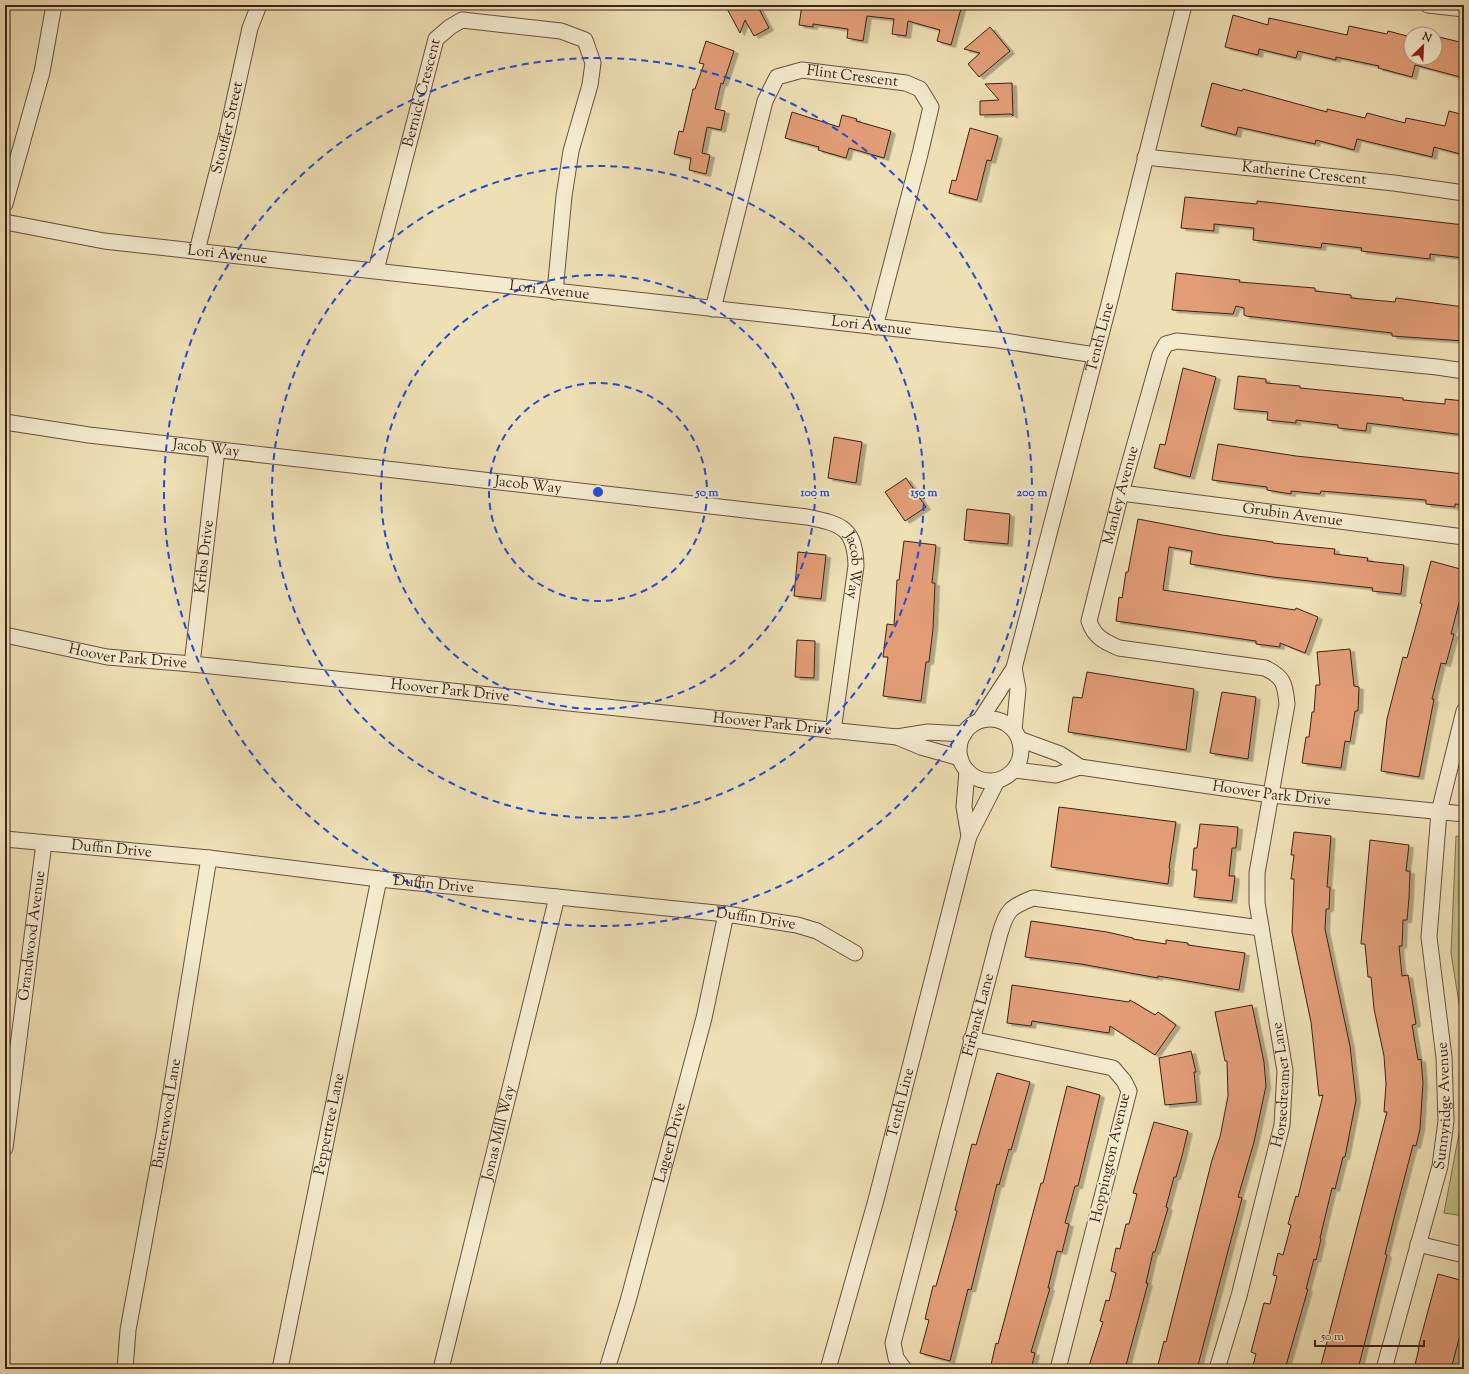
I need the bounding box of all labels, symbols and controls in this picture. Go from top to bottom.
north arrow [1403,26,1443,66]
text: N [1418,28,1434,47]
street label: Bernick Crescent [398,36,446,149]
street label: Flint Crescent [806,60,899,92]
street label: Stouffer Street [206,80,248,176]
street label: Katherine Crescent [1241,157,1368,191]
street label: Lori Avenue [186,240,269,270]
street label: Lori Avenue [508,275,591,305]
street label: Tenth Line [1081,300,1119,374]
street label: Lori Avenue [830,311,913,341]
street label: Jacob Way [171,434,241,463]
street label: Manley Avenue [1098,444,1144,547]
street label: Jacob Way [493,471,563,499]
text: 50 m [695,484,719,502]
text: 100 m [799,484,830,502]
text: 150 m [909,484,938,502]
text: 200 m [1017,484,1047,502]
centre of rings [591,485,605,499]
street label: Grubin Avenue [1241,498,1344,532]
street label: Kribs Drive [190,519,219,595]
street label: Jacob Way [838,527,867,601]
street label: Hoover Park Drive [67,639,188,674]
street label: Hoover Park Drive [390,674,510,707]
street label: Hoover Park Drive [712,708,833,741]
street label: Hoover Park Drive [1211,776,1332,811]
street label: Duffin Drive [70,835,153,863]
street label: Grandwood Avenue [13,869,51,1002]
street label: Duffin Drive [392,870,475,899]
street label: Duffin Drive [715,903,797,935]
street label: Firbank Lane [958,971,1000,1059]
street label: Horsedreamer Lane [1266,1020,1296,1150]
street label: Sunnyridge Avenue [1429,1041,1457,1171]
street label: Butterwood Lane [147,1057,187,1171]
street label: Tenth Line [882,1066,920,1140]
street label: Peppertree Lane [309,1071,350,1177]
street label: Jonas Mill Way [477,1083,521,1184]
street label: Hoppington Avenue [1086,1091,1136,1225]
street label: Lageer Drive [650,1100,691,1185]
scale bar [1315,1322,1424,1348]
text: 50 m [1320,1328,1344,1346]

